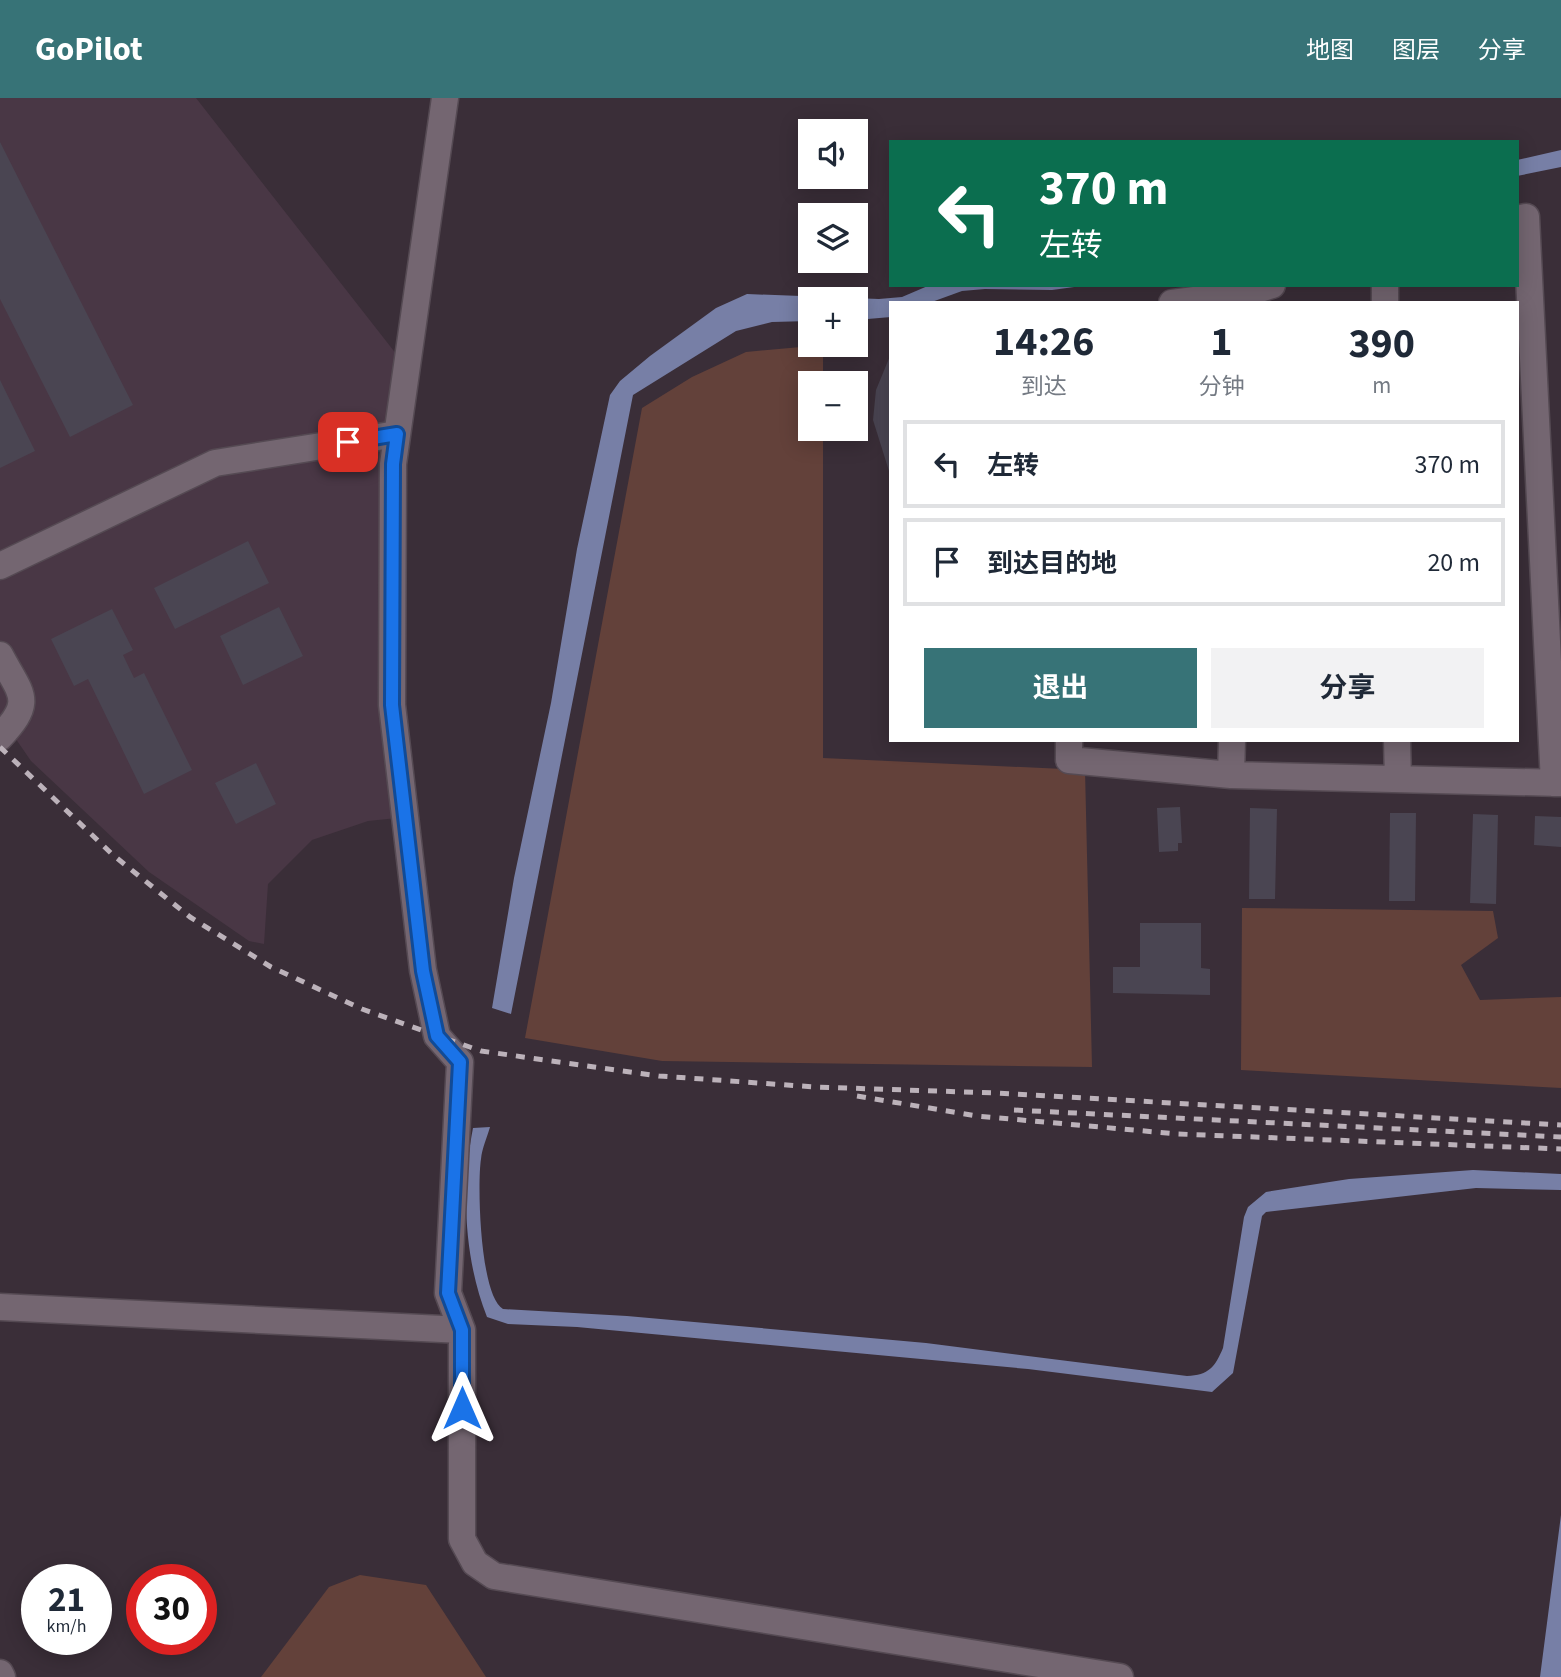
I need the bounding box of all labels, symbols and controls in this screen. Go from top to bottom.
text: GoPilot [35,26,143,73]
text: 地图 [1306,33,1354,68]
text: 图层 [1392,33,1440,68]
text: 分享 [1478,33,1526,68]
map controls [798,119,868,441]
button: sound [798,119,868,189]
text: 370 m [1039,154,1168,224]
icon: left [924,168,1015,259]
button: layers [798,203,868,273]
text: 左转 [1039,223,1103,269]
button: + [798,287,868,357]
text: 14:26 [993,312,1094,372]
text: 1 [1210,312,1232,372]
text: 390 [1348,314,1415,374]
text: m [1372,369,1391,402]
text: 到达 [1021,370,1067,403]
text: 分钟 [1198,370,1244,403]
button: − [798,371,868,441]
pin [318,412,378,472]
icon: arrive [329,423,367,461]
icon: left [928,445,966,483]
text: 370 m [1414,446,1480,483]
text: 左转 [987,447,1039,484]
icon: arrive [928,543,966,581]
text: 20 m [1427,544,1480,581]
text: 到达目的地 [987,545,1117,582]
button: 退出 [924,648,1197,728]
button: 分享 [1211,648,1484,728]
position arrow [425,1371,499,1445]
speed limit sign: 30 [126,1564,217,1655]
text: 21 [48,1575,85,1625]
text: km/h [47,1614,86,1639]

